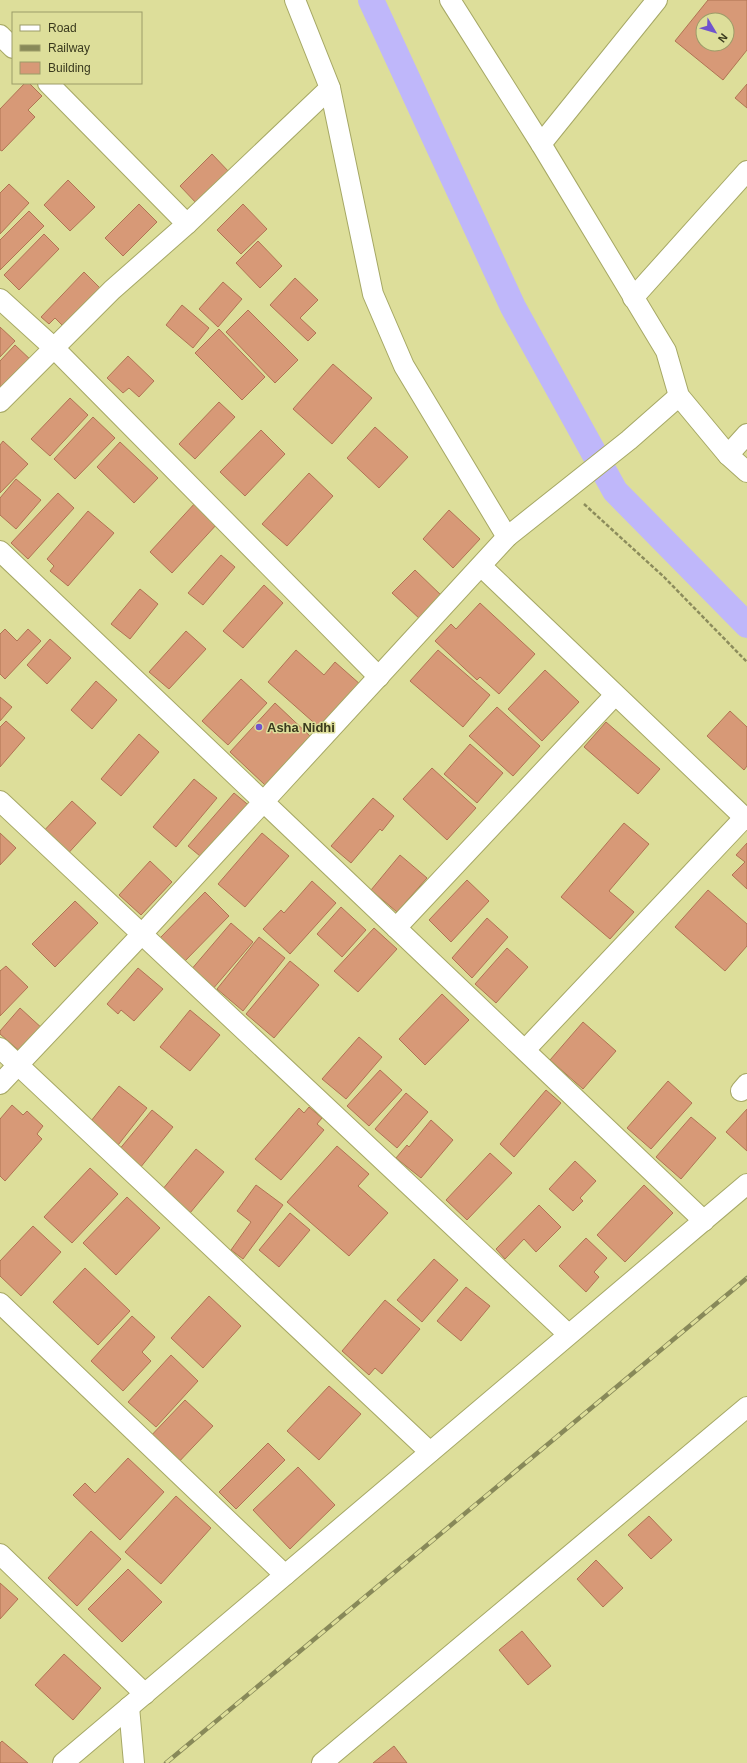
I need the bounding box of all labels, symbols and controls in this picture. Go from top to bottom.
legend [12,12,142,84]
north arrow [695,12,735,52]
text: Road [48,21,77,35]
text: N [716,31,730,45]
text: Railway [48,41,90,55]
text: Building [48,61,91,75]
place label: Asha Nidhi [267,720,335,735]
marker: Asha Nidhi [254,722,264,732]

